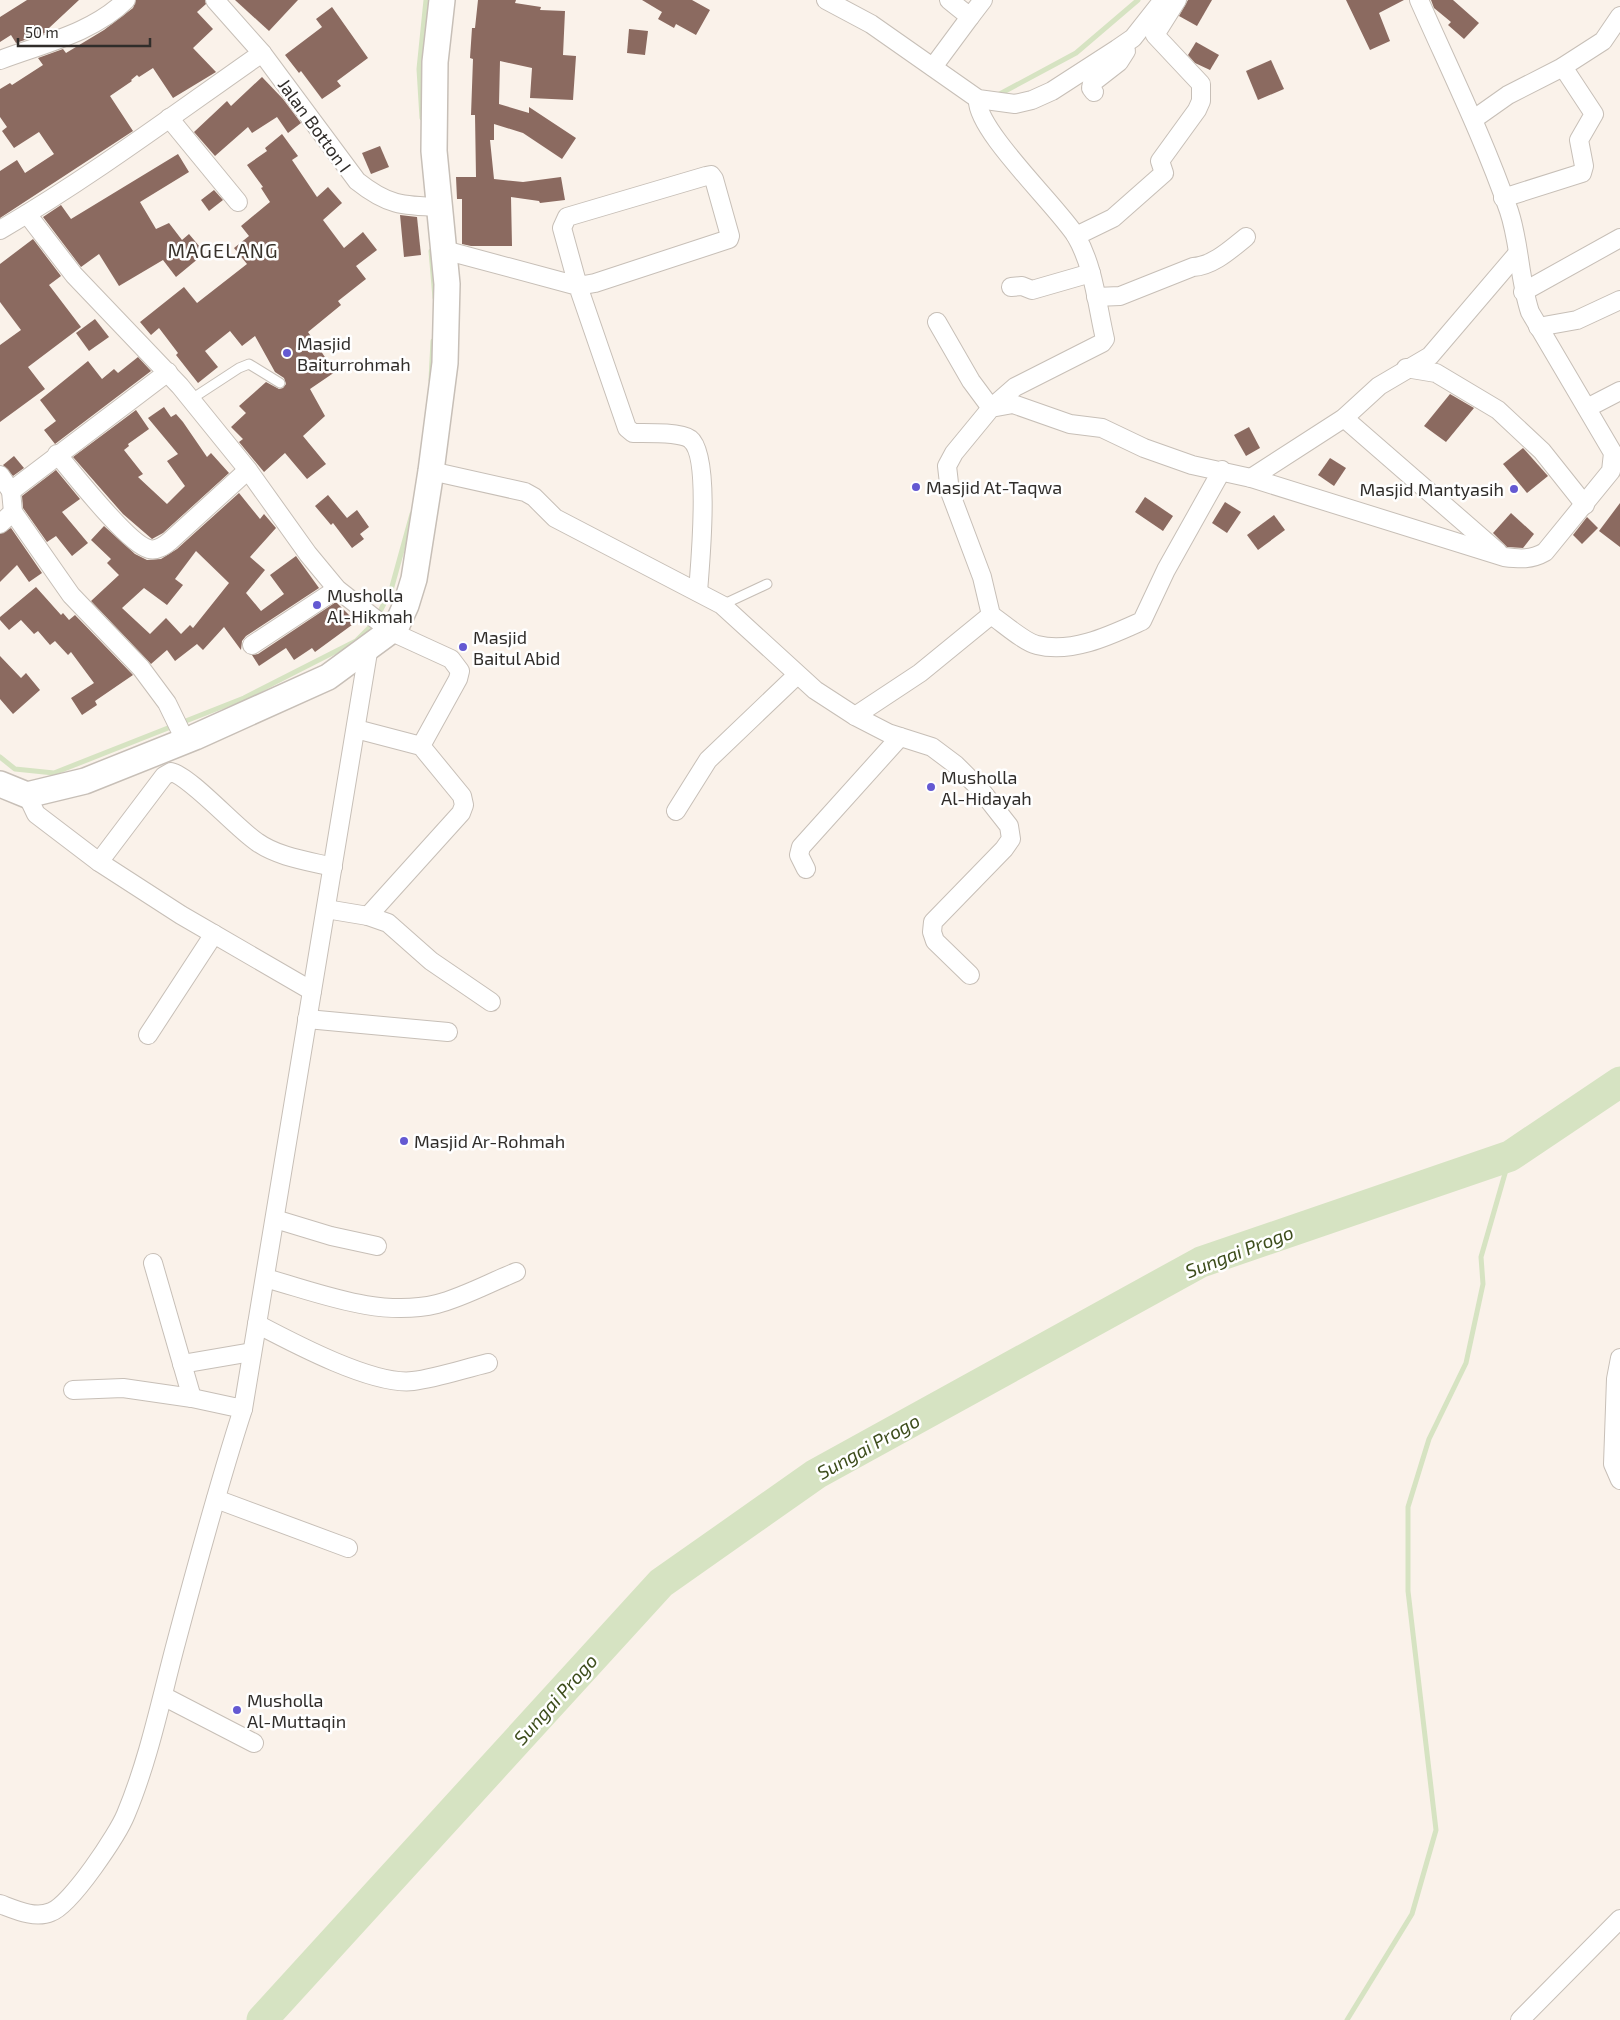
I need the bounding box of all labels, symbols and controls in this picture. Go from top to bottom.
scale bar [18,15,150,47]
text: 50 m [25,23,59,41]
street label: Jalan Botton I [274,74,356,176]
district label: MAGELANG [167,238,279,262]
place label: Masjid Baiturrohmah [297,332,411,375]
marker: Masjid Baiturrohmah [281,347,293,359]
place label: Masjid At-Taqwa [926,476,1062,498]
place label: Masjid Mantyasih [1360,478,1504,500]
marker: Masjid At-Taqwa [910,481,922,493]
marker: Masjid Mantyasih [1508,483,1520,495]
place label: Musholla Al-Hikmah [327,584,413,627]
marker: Musholla Al-Hikmah [311,599,323,611]
place label: Masjid Baitul Abid [473,626,560,669]
marker: Masjid Baitul Abid [457,641,469,653]
place label: Musholla Al-Hidayah [941,766,1032,809]
marker: Musholla Al-Hidayah [925,781,937,793]
place label: Masjid Ar-Rohmah [414,1130,565,1152]
marker: Masjid Ar-Rohmah [398,1135,410,1147]
water label: Sungai Progo [1182,1220,1296,1282]
water label: Sungai Progo [813,1408,923,1484]
water label: Sungai Progo [508,1649,602,1749]
place label: Musholla Al-Muttaqin [247,1689,346,1732]
marker: Musholla Al-Muttaqin [231,1704,243,1716]

